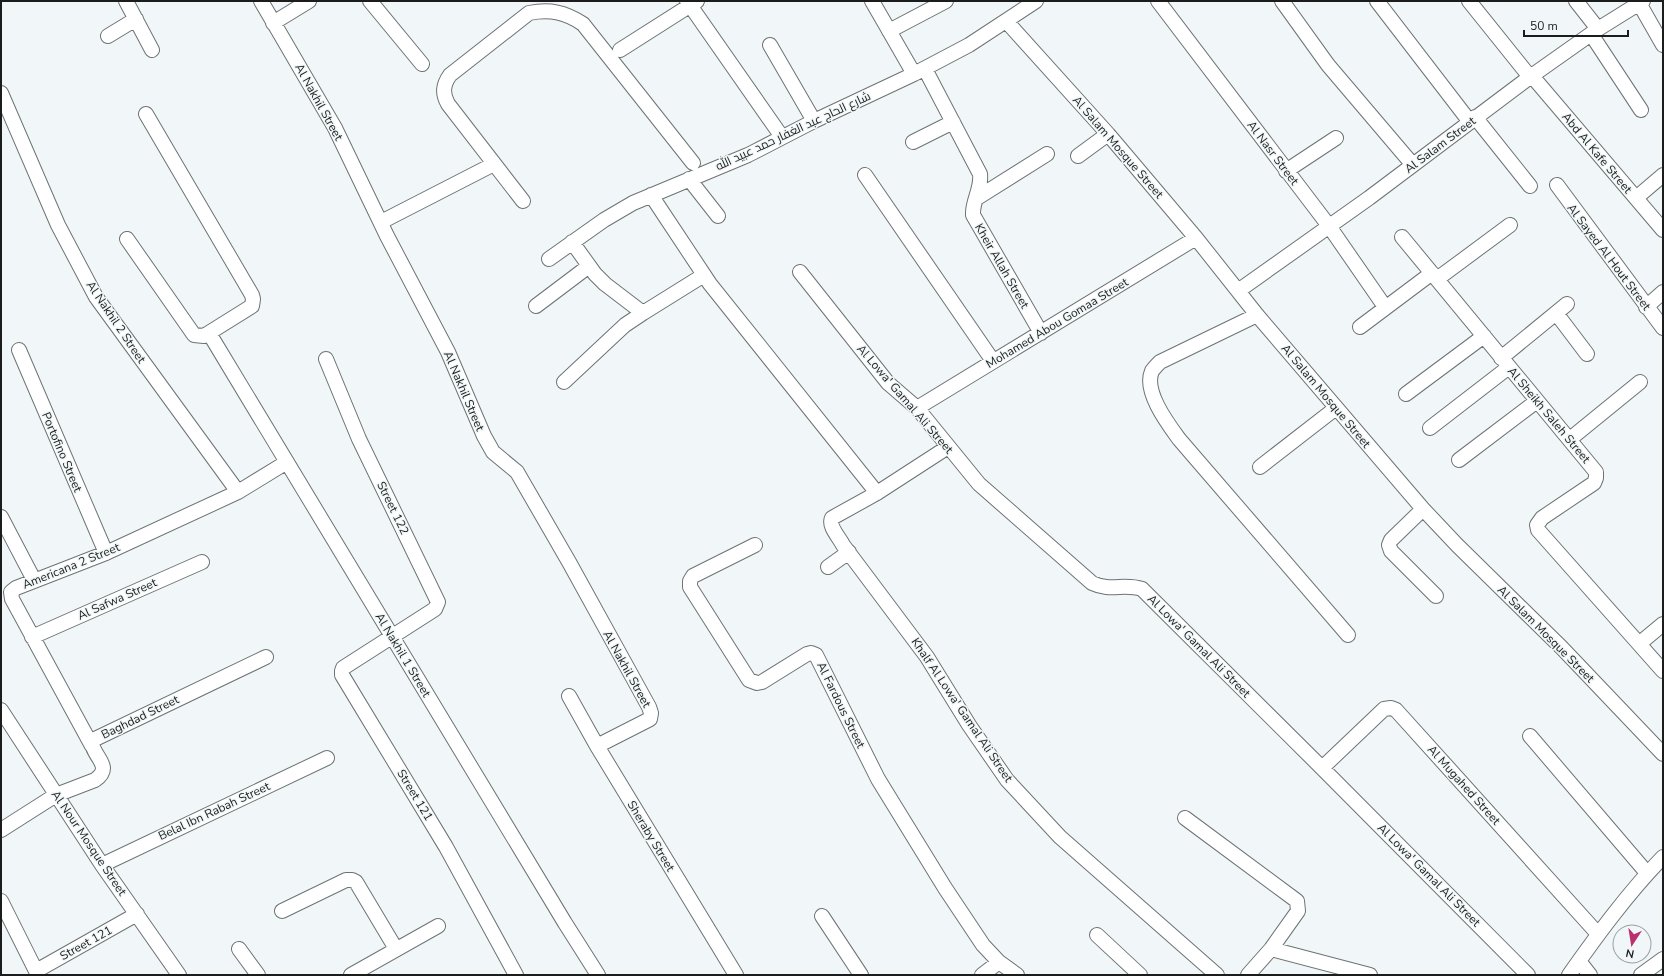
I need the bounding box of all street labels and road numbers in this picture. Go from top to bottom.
street label: Al Nakhil Street [291,61,347,144]
street label: شارع الحاج عبد الغفار حمد عبيد الله [713,88,873,174]
street label: Al Salam Mosque Street [1069,92,1168,202]
street label: Abd Al Kafe Street [1558,109,1636,197]
street label: Al Salam Street [1401,113,1479,177]
street label: Al Nasr Street [1244,118,1303,189]
street label: Al Sayed Al Hout Street [1564,200,1655,314]
street label: Kheir Allah Street [971,221,1033,312]
street label: Mohamed Abou Gomaa Street [983,274,1132,372]
street label: Al Nakhil 2 Street [83,278,150,367]
street label: Al Lowa' Gamal Ali Street [853,341,957,458]
street label: Al Salam Mosque Street [1278,341,1375,452]
street label: Al Nakhil Street [440,348,488,434]
street label: Al Sheikh Saleh Street [1504,364,1595,467]
street label: Portofino Street [38,410,86,495]
street label: Street 122 [373,479,413,537]
street label: Americana 2 Street [20,539,123,593]
street label: Al Safwa Street [75,574,160,624]
street label: Al Salam Mosque Street [1494,582,1599,687]
street label: Al Lowa' Gamal Ali Street [1144,591,1255,702]
street label: Al Nakhil 1 Street [371,610,435,701]
street label: Al Nakhil Street [599,628,655,711]
street label: Khalf Al Lowa' Gamal Ali Street [908,635,1017,786]
street label: Al Fardous Street [813,659,869,752]
street label: Baghdad Street [99,691,182,743]
street label: Al Mugahed Street [1424,742,1505,829]
street label: Street 121 [393,766,437,824]
street label: Belal Ibn Rabah Street [156,778,273,844]
street label: Al Nour Mosque Street [48,787,131,899]
street label: Sheraby Street [624,798,679,875]
street label: Al Lowa' Gamal Ali Street [1374,820,1485,931]
street label: Street 121 [57,922,115,964]

